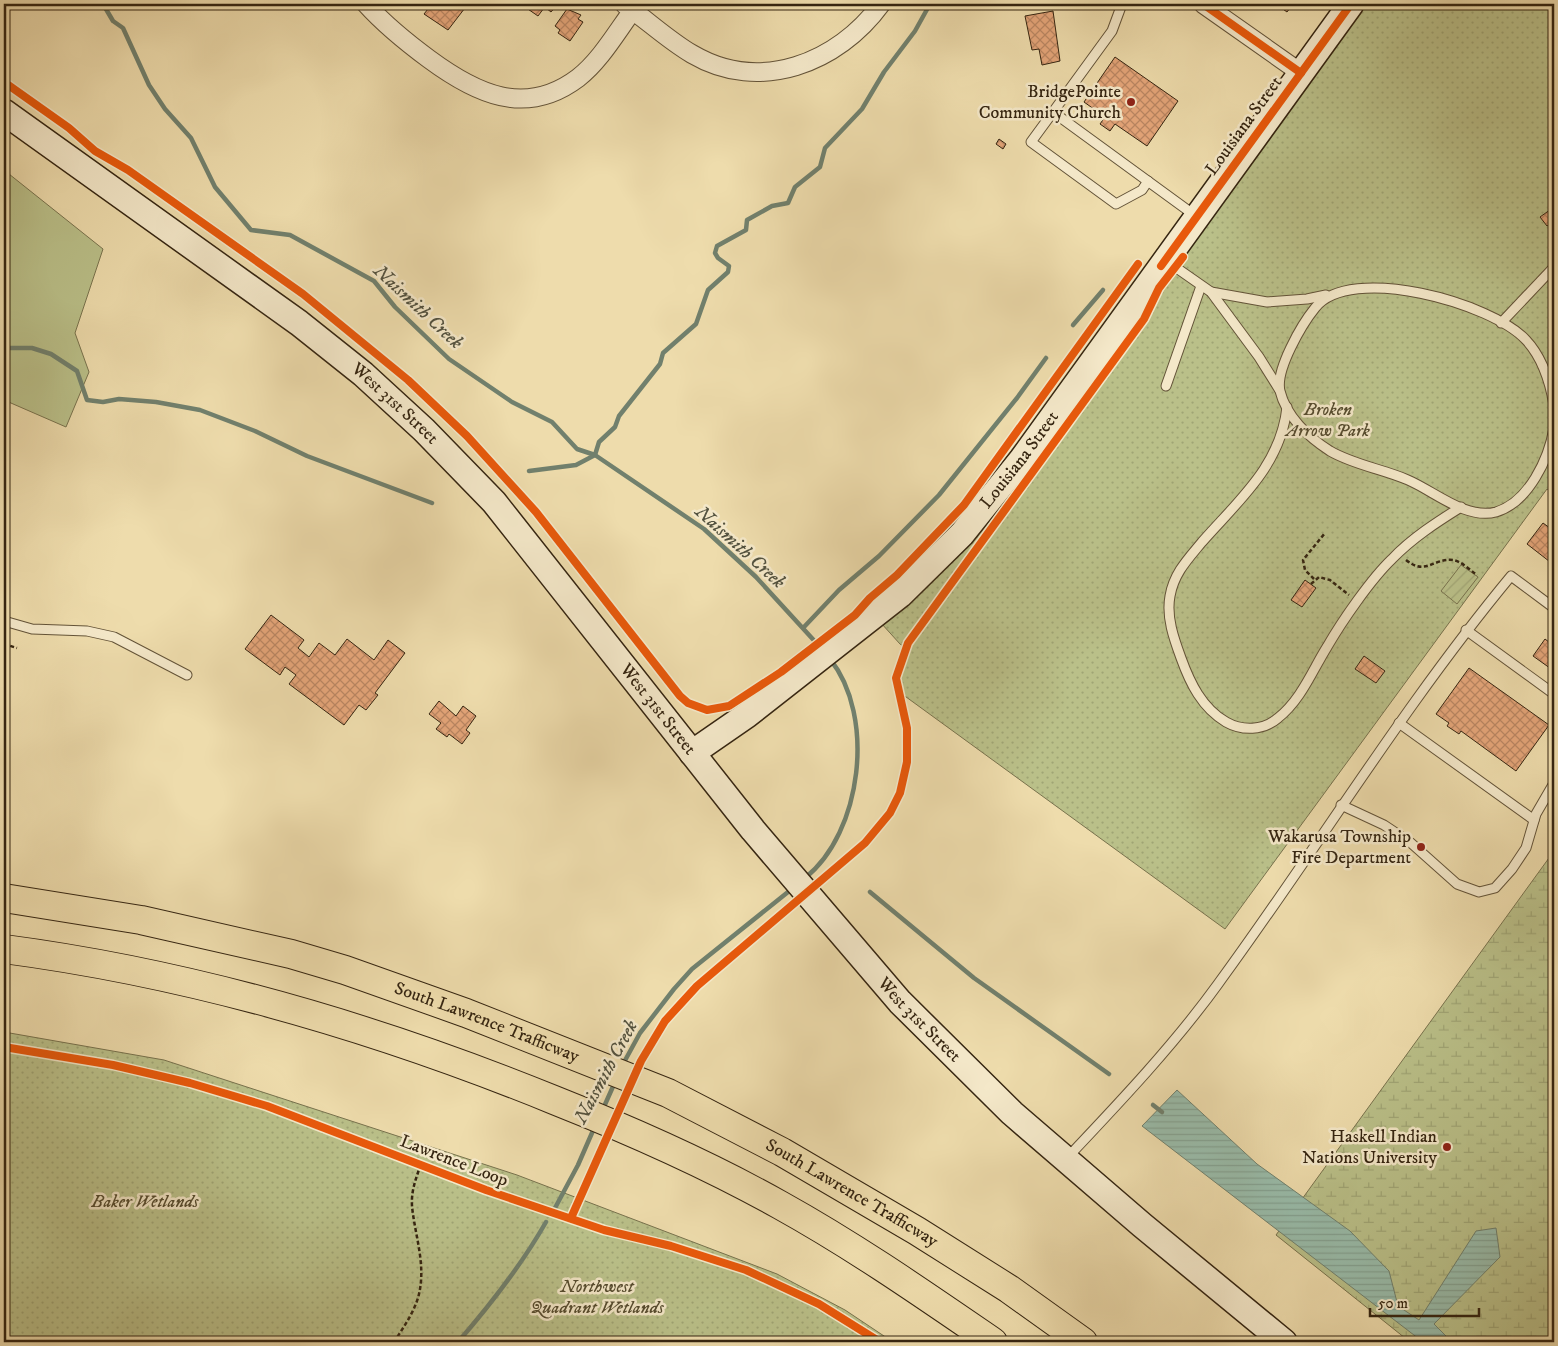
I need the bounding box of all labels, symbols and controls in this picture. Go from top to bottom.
street label: Louisiana Street [1201,72,1287,180]
place label: BridgePointe Community Church [979,81,1122,124]
marker: BridgePointe Community Church [1125,96,1137,108]
water label: Naismith Creek [368,259,467,354]
street label: West 31st Street [346,357,443,449]
park label: Broken Arrow Park [1284,399,1370,442]
street label: Louisiana Street [975,407,1064,513]
water label: Naismith Creek [689,500,790,594]
street label: West 31st Street [614,659,701,760]
place label: Wakarusa Township Fire Department [1267,826,1411,869]
marker: Wakarusa Township Fire Department [1415,841,1427,853]
street label: West 31st Street [872,972,966,1067]
street label: South Lawrence Trafficway [391,977,583,1068]
water label: Naismith Creek [569,1016,643,1128]
place label: Haskell Indian Nations University [1302,1126,1438,1169]
street label: Lawrence Loop [397,1130,511,1192]
street label: South Lawrence Trafficway [762,1134,942,1253]
marker: Haskell Indian Nations University [1441,1141,1453,1153]
park label: Baker Wetlands [91,1191,199,1213]
park label: Northwest Quadrant Wetlands [530,1276,664,1319]
scale bar [1370,1286,1479,1318]
text: 50 m [1378,1294,1408,1313]

